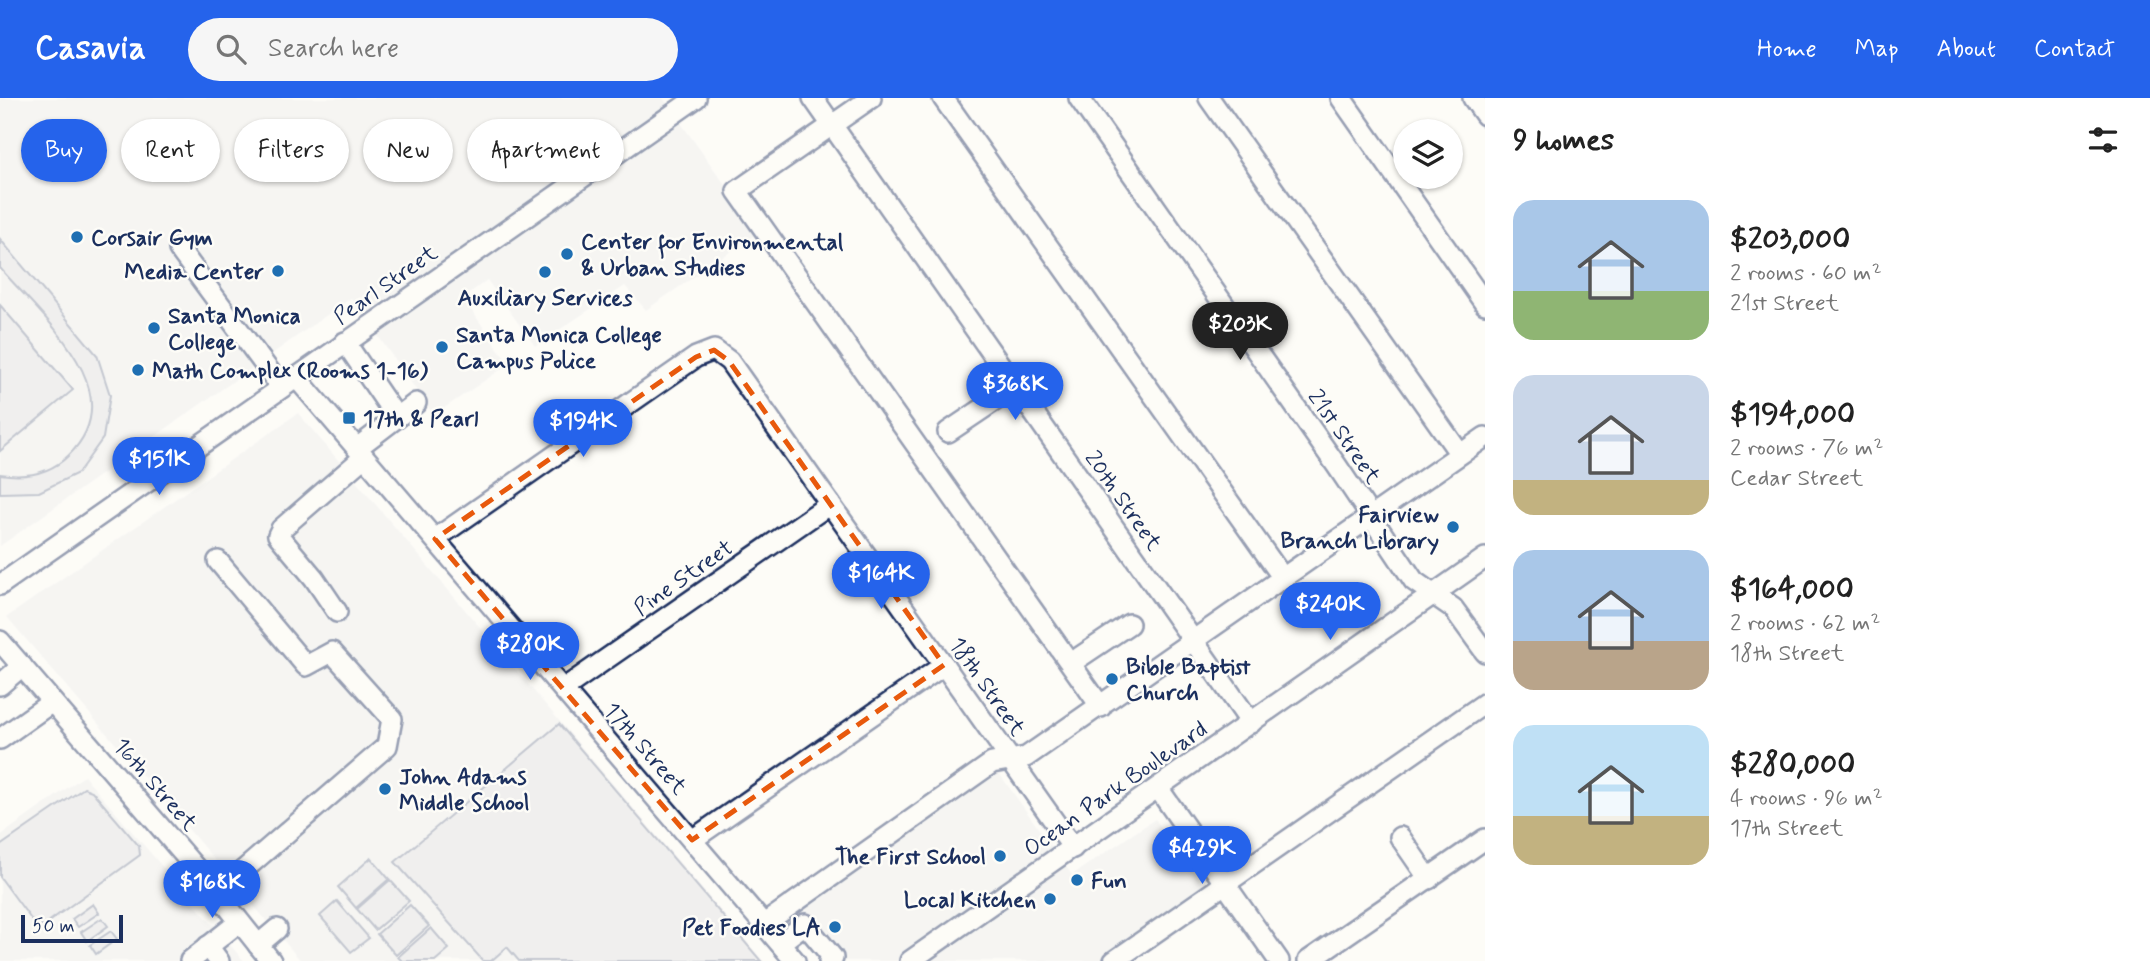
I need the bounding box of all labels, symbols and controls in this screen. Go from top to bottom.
search box [188,18,678,81]
text: Casavia [35,27,146,71]
icon: search [212,30,250,68]
text: Search here [268,32,399,66]
text: Home [1757,34,1817,65]
text: Map [1855,34,1899,65]
text: About [1937,34,1996,65]
text: Contact [2034,34,2115,65]
chip: Buy [21,119,107,182]
chip: Rent [121,119,220,182]
chip: Filters [234,119,349,182]
chip: New [363,119,453,182]
chip: Apartment [467,119,624,182]
map controls [1393,119,1463,189]
button: layers [1393,119,1463,189]
text: 9 homes [1513,121,1614,160]
icon: filters [2084,121,2122,159]
text: $203,000 [1730,220,1850,259]
place label: Corsair Gym [91,224,213,254]
place label: Center for Environmental & Urban Studies [581,228,844,284]
icon: home [1569,228,1653,312]
marker: Corsair Gym [69,229,85,245]
street label: Pearl Street [328,239,444,332]
marker: Center for Environmental & Urban Studies [559,246,575,262]
place label: Media Center [124,258,264,288]
text: 2 rooms · 60 m² [1730,259,1882,289]
marker: Media Center [270,263,286,279]
marker: Auxiliary Services [537,264,553,280]
place label: Auxiliary Services [457,284,633,314]
text: 21st Street [1730,289,1839,319]
place label: Santa Monica College [168,302,301,358]
pin: $203K [1191,302,1289,362]
text: $203K [1208,310,1272,340]
marker: Santa Monica College [146,320,162,336]
place label: Santa Monica College Campus Police [456,321,662,377]
marker: Santa Monica College Campus Police [434,339,450,355]
place label: Math Complex (Rooms 1-16) [152,357,429,387]
marker: Math Complex (Rooms 1-16) [130,362,146,378]
pin: $368K [966,362,1064,422]
text: $368K [982,370,1048,400]
street label: 21st Street [1300,384,1387,491]
text: $194,000 [1730,395,1855,434]
pin: $194K [534,400,632,459]
icon: home [1569,403,1653,487]
place label: 17th & Pearl [363,405,479,435]
text: $194K [549,407,617,437]
marker: 17th & Pearl [341,410,357,426]
text: 2 rooms · 76 m² [1730,434,1883,464]
pin: $151K [110,438,208,497]
text: $151K [128,445,190,475]
street label: 20th Street [1077,445,1168,558]
text: Cedar Street [1730,464,1863,494]
place label: Fairview Branch Library [1281,501,1439,557]
marker: Fairview Branch Library [1445,519,1461,535]
street label: Pine Street [629,533,740,624]
pin: $164K [832,552,930,611]
text: $164K [848,559,914,589]
text: $164,000 [1730,570,1854,609]
icon: home [1569,578,1653,662]
pin: $240K [1281,582,1379,642]
text: $240K [1296,590,1364,620]
text: 2 rooms · 62 m² [1730,609,1881,639]
pin: $280K [481,622,579,682]
text: $280K [496,630,564,660]
street label: 18th Street [941,632,1032,743]
text: 18th Street [1730,639,1844,669]
place label: Bible Baptist Church [1126,653,1251,709]
marker: Bible Baptist Church [1104,671,1120,687]
street label: 17th Street [596,697,693,802]
street label: Ocean Park Boulevard [1018,715,1214,864]
street label: 16th Street [106,732,204,839]
text: $280,000 [1730,745,1855,784]
icon: home [1569,753,1653,837]
place label: John Adams Middle School [399,763,529,819]
marker: John Adams Middle School [377,781,393,797]
text: 4 rooms · 96 m² [1730,784,1883,814]
text: 17th Street [1730,814,1843,844]
pin: $429K [1153,826,1251,886]
text: $429K [1168,834,1236,864]
place label: The First School [835,843,986,873]
marker: The First School [992,848,1008,864]
pin: $168K [163,860,261,920]
place label: Fun [1091,867,1127,897]
text: $168K [179,868,245,898]
marker: Fun [1069,872,1085,888]
place label: Local Kitchen [904,886,1036,916]
marker: Local Kitchen [1042,891,1058,907]
scale bar [21,912,122,944]
text: 50 m [32,914,75,939]
place label: Pet Foodies LA [682,914,821,944]
marker: Pet Foodies LA [827,919,843,935]

